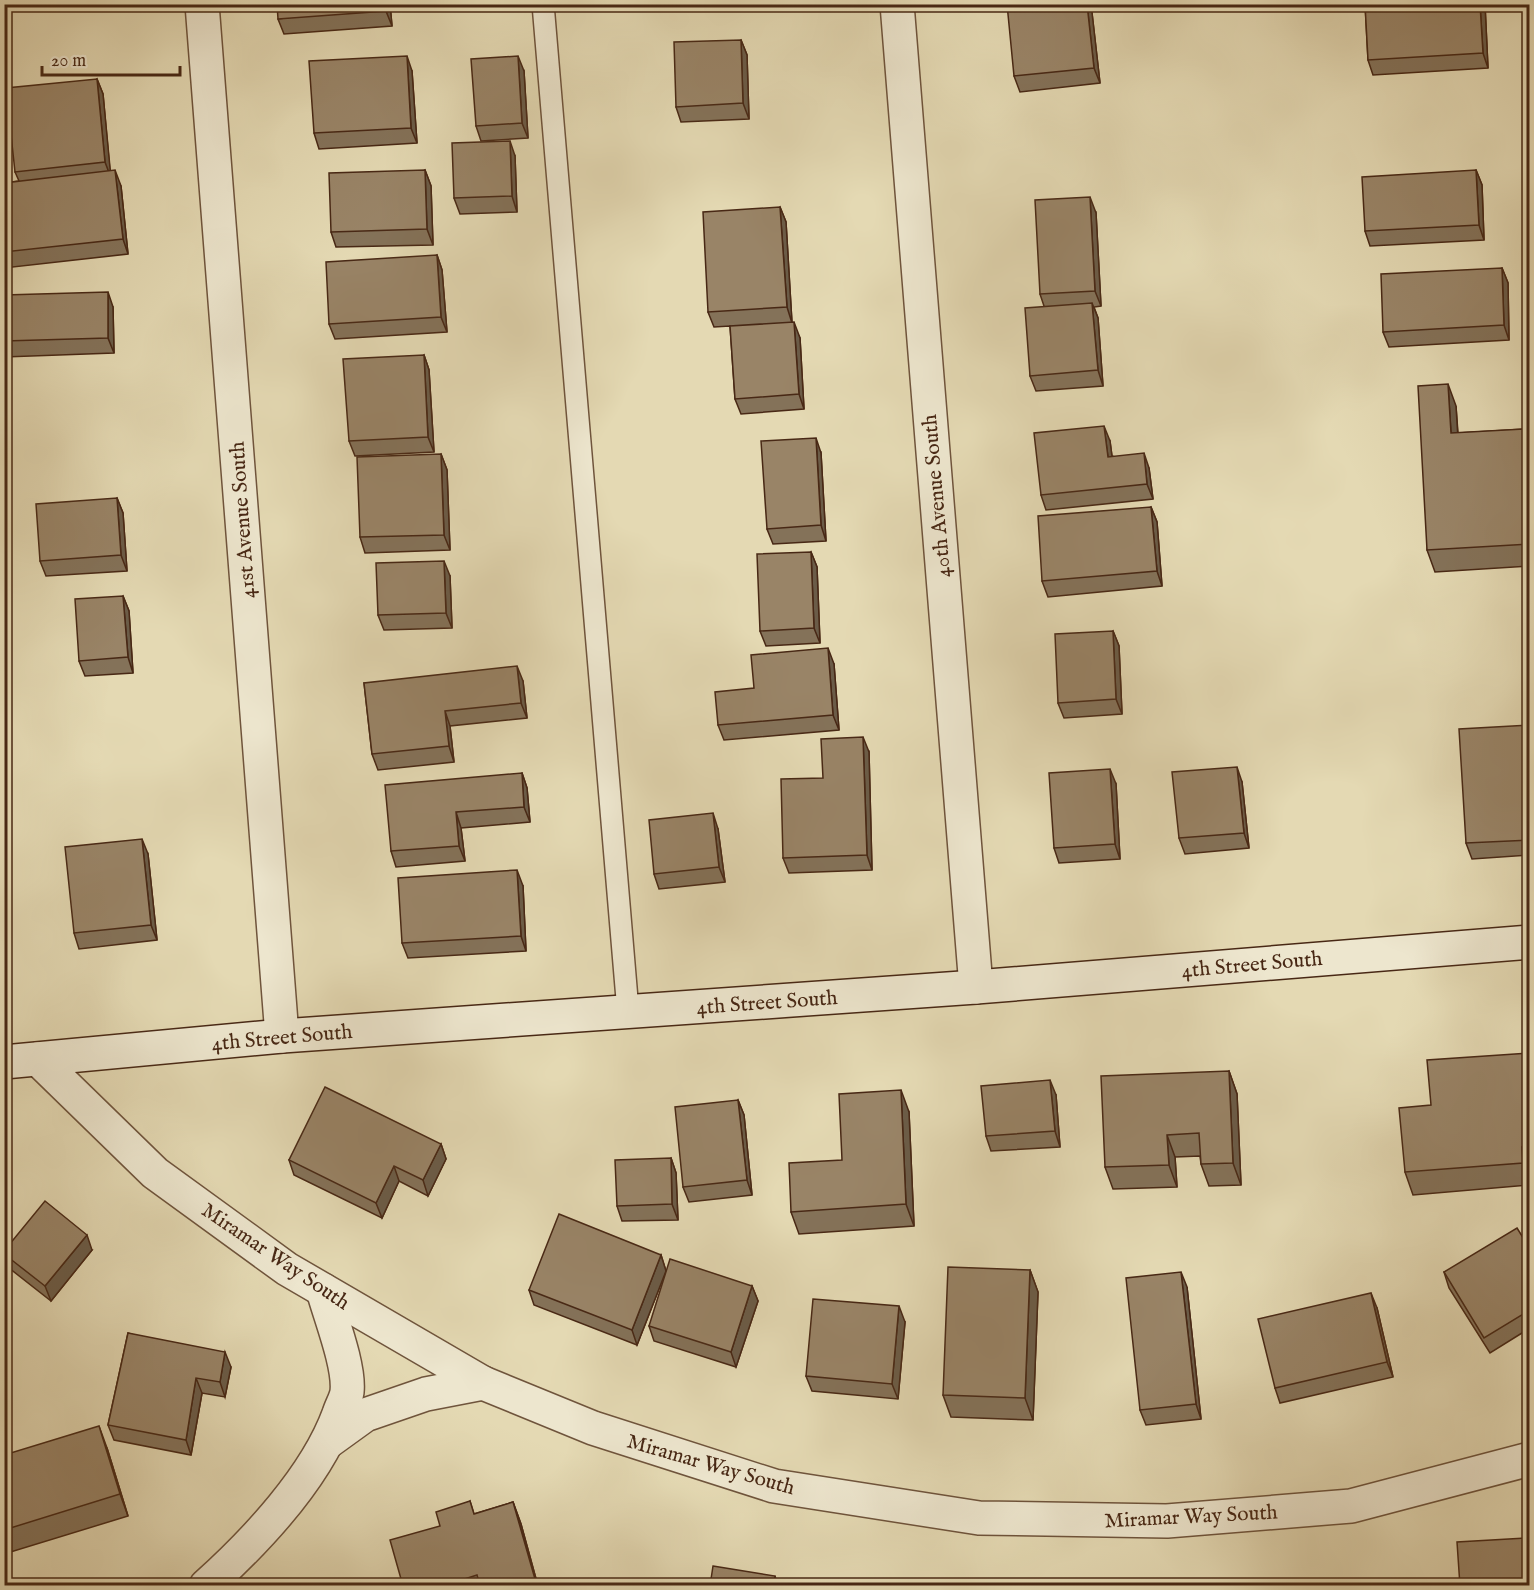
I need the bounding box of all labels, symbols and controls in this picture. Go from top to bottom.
scale bar [42,39,180,77]
text: 20 m [51,50,86,73]
street label: 40th Avenue South [917,413,958,579]
street label: 41st Avenue South [225,440,262,599]
street label: 4th Street South [1181,946,1324,985]
street label: 4th Street South [696,985,839,1022]
street label: 4th Street South [211,1019,354,1058]
street label: Miramar Way South [196,1198,355,1317]
street label: Miramar Way South [623,1429,798,1502]
street label: Miramar Way South [1104,1499,1278,1536]

